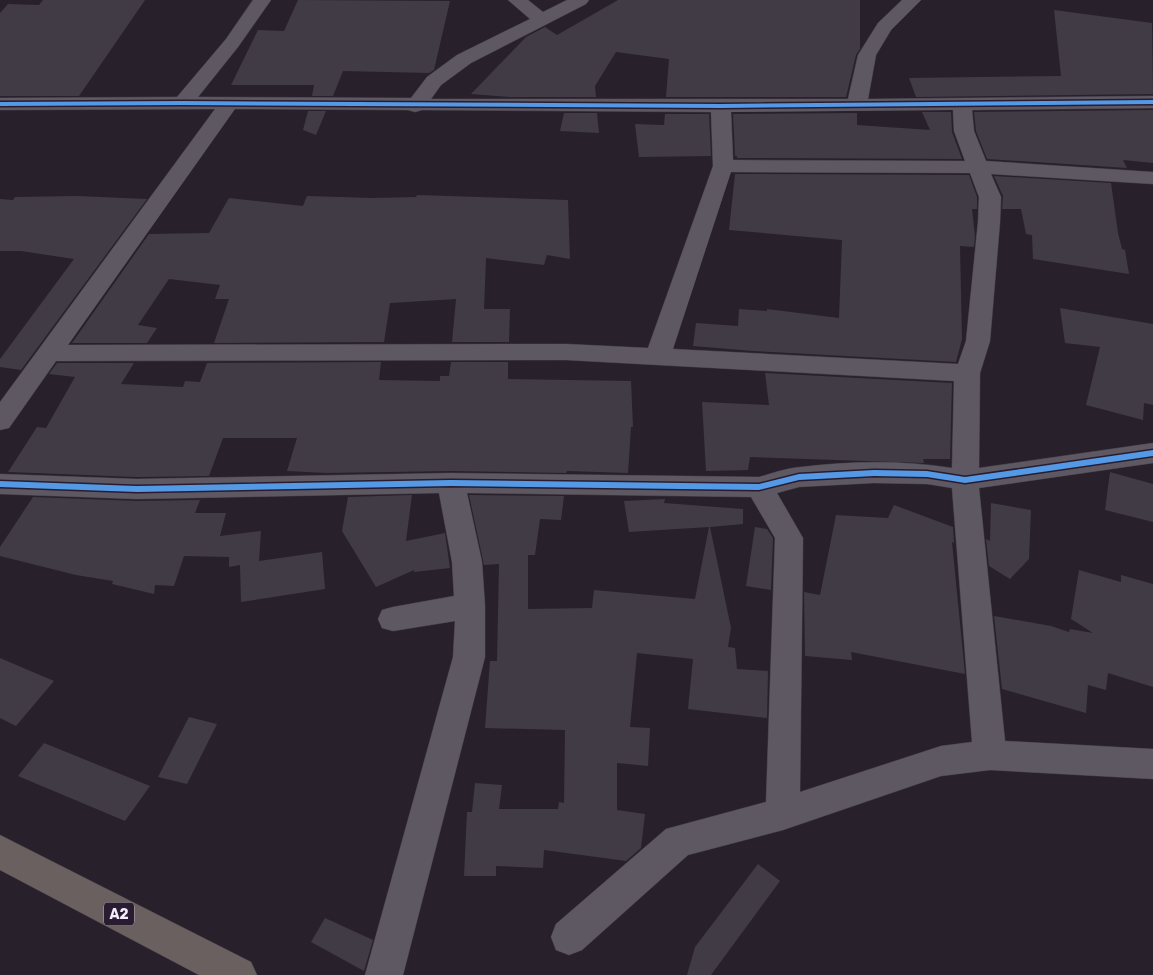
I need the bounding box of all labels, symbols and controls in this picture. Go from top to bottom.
road number: A2 [104,902,134,926]

